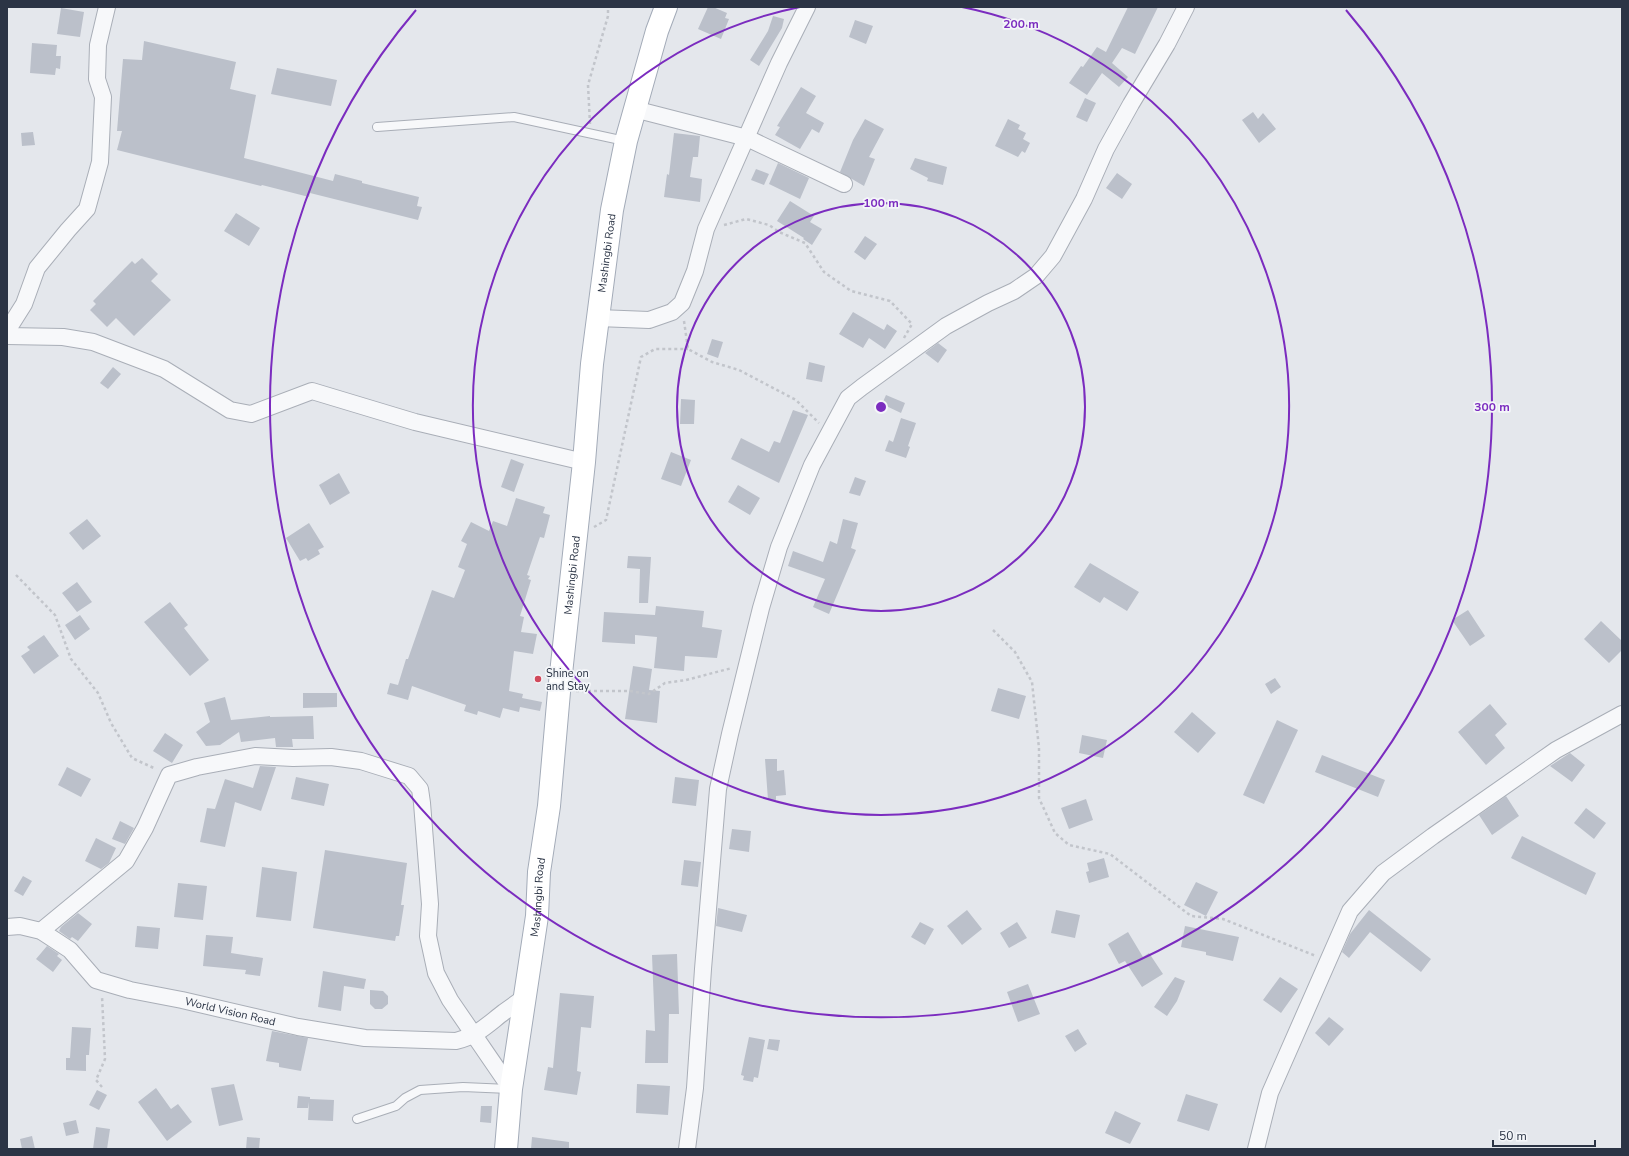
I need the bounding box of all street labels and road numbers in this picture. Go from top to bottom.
street label: Mashingbi Road [594,213,619,293]
street label: Mashingbi Road [560,535,583,615]
street label: Mashingbi Road [526,856,549,938]
street label: World Vision Road [183,993,277,1029]

